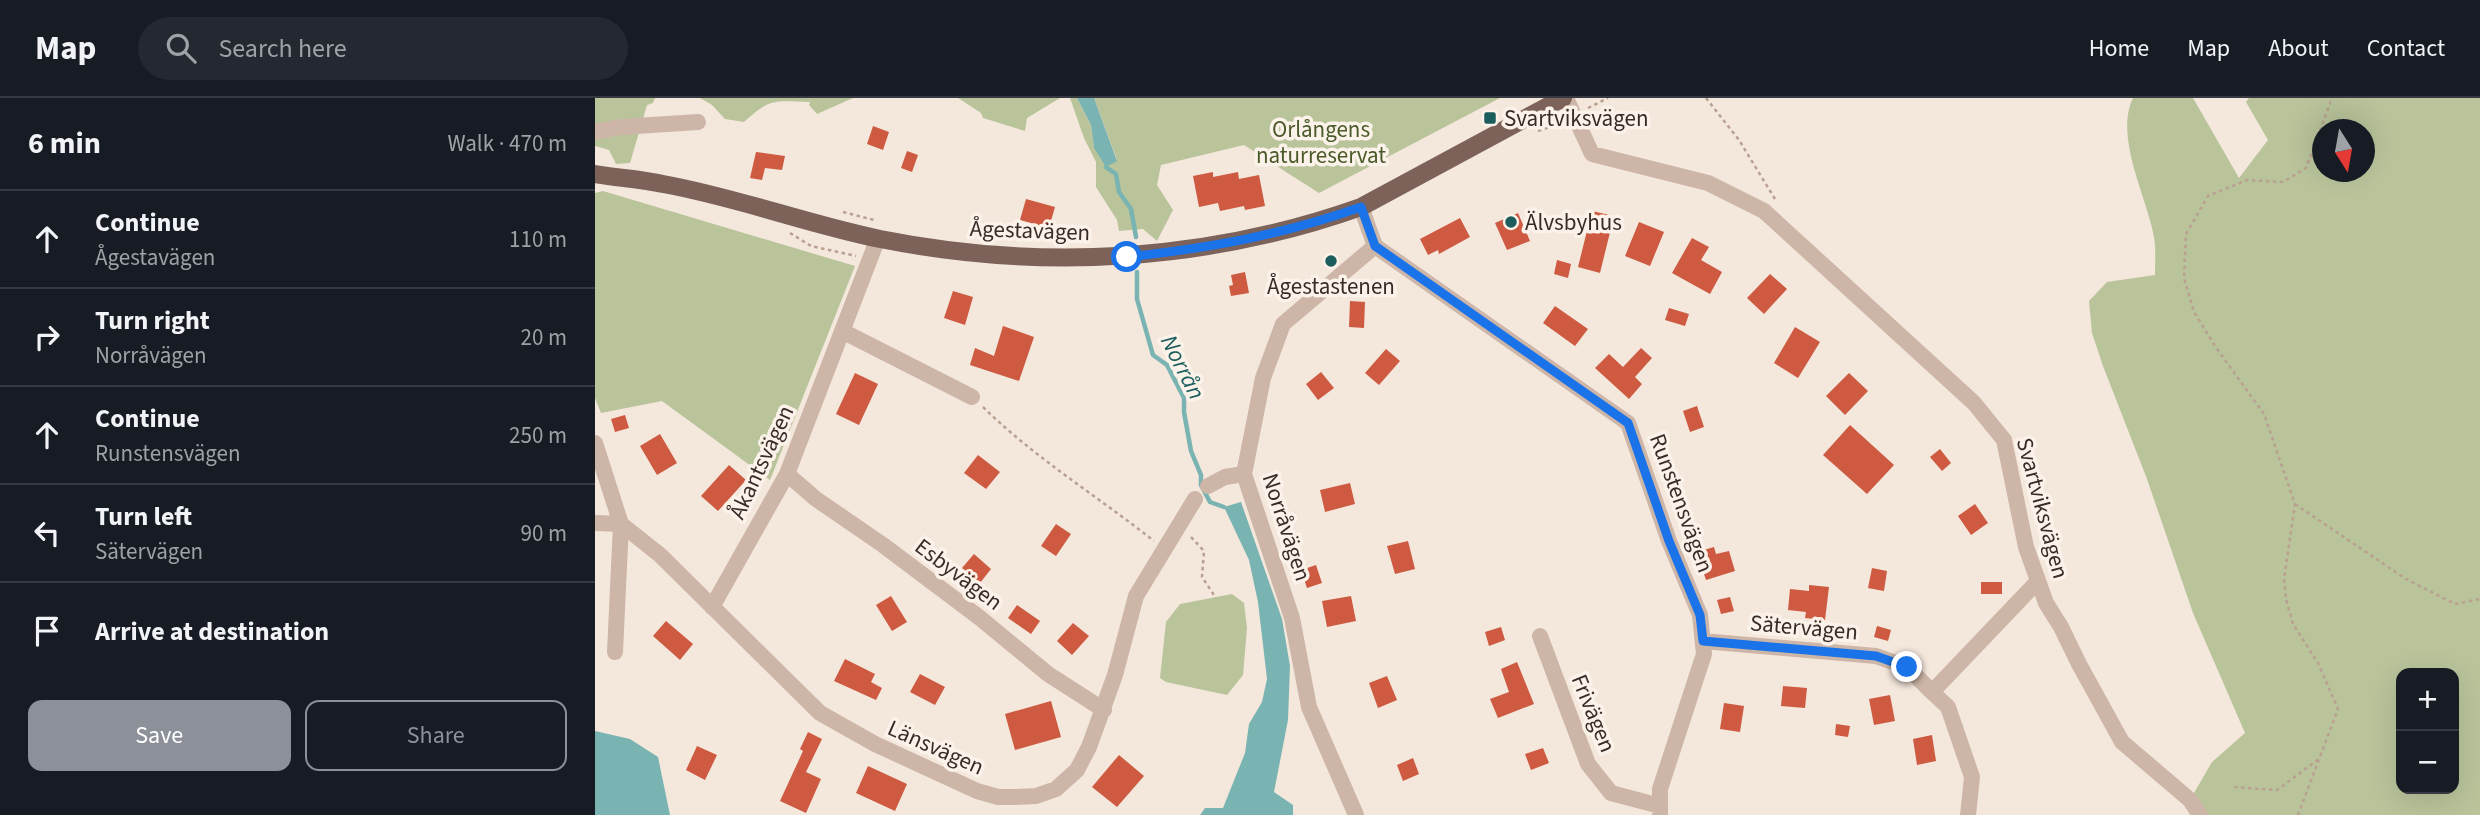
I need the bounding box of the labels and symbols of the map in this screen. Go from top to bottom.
place label: Svartviksvägen [1504,102,1648,135]
marker: Svartviksvägen [1482,110,1498,126]
park label: Orlångens naturreservat [1256,113,1386,172]
north arrow [2312,119,2375,182]
place label: Älvsbyhus [1525,206,1622,239]
street label: Ågestavägen [969,212,1091,249]
marker: Älvsbyhus [1503,214,1519,230]
route start [1111,241,1142,272]
marker: Ågestastenen [1323,253,1339,269]
place label: Ågestastenen [1267,270,1395,303]
water label: Norrån [1151,329,1214,406]
street label: Åkantsvägen [721,400,802,525]
street label: Runstensvägen [1641,429,1722,577]
street label: Svartviksvägen [2008,434,2077,582]
street label: Norråvägen [1254,469,1319,585]
street label: Esbyvägen [908,530,1009,618]
street label: Sätervägen [1749,606,1859,649]
route end [1891,651,1922,682]
street label: Frivägen [1563,669,1624,757]
street label: Länsvägen [882,712,989,783]

